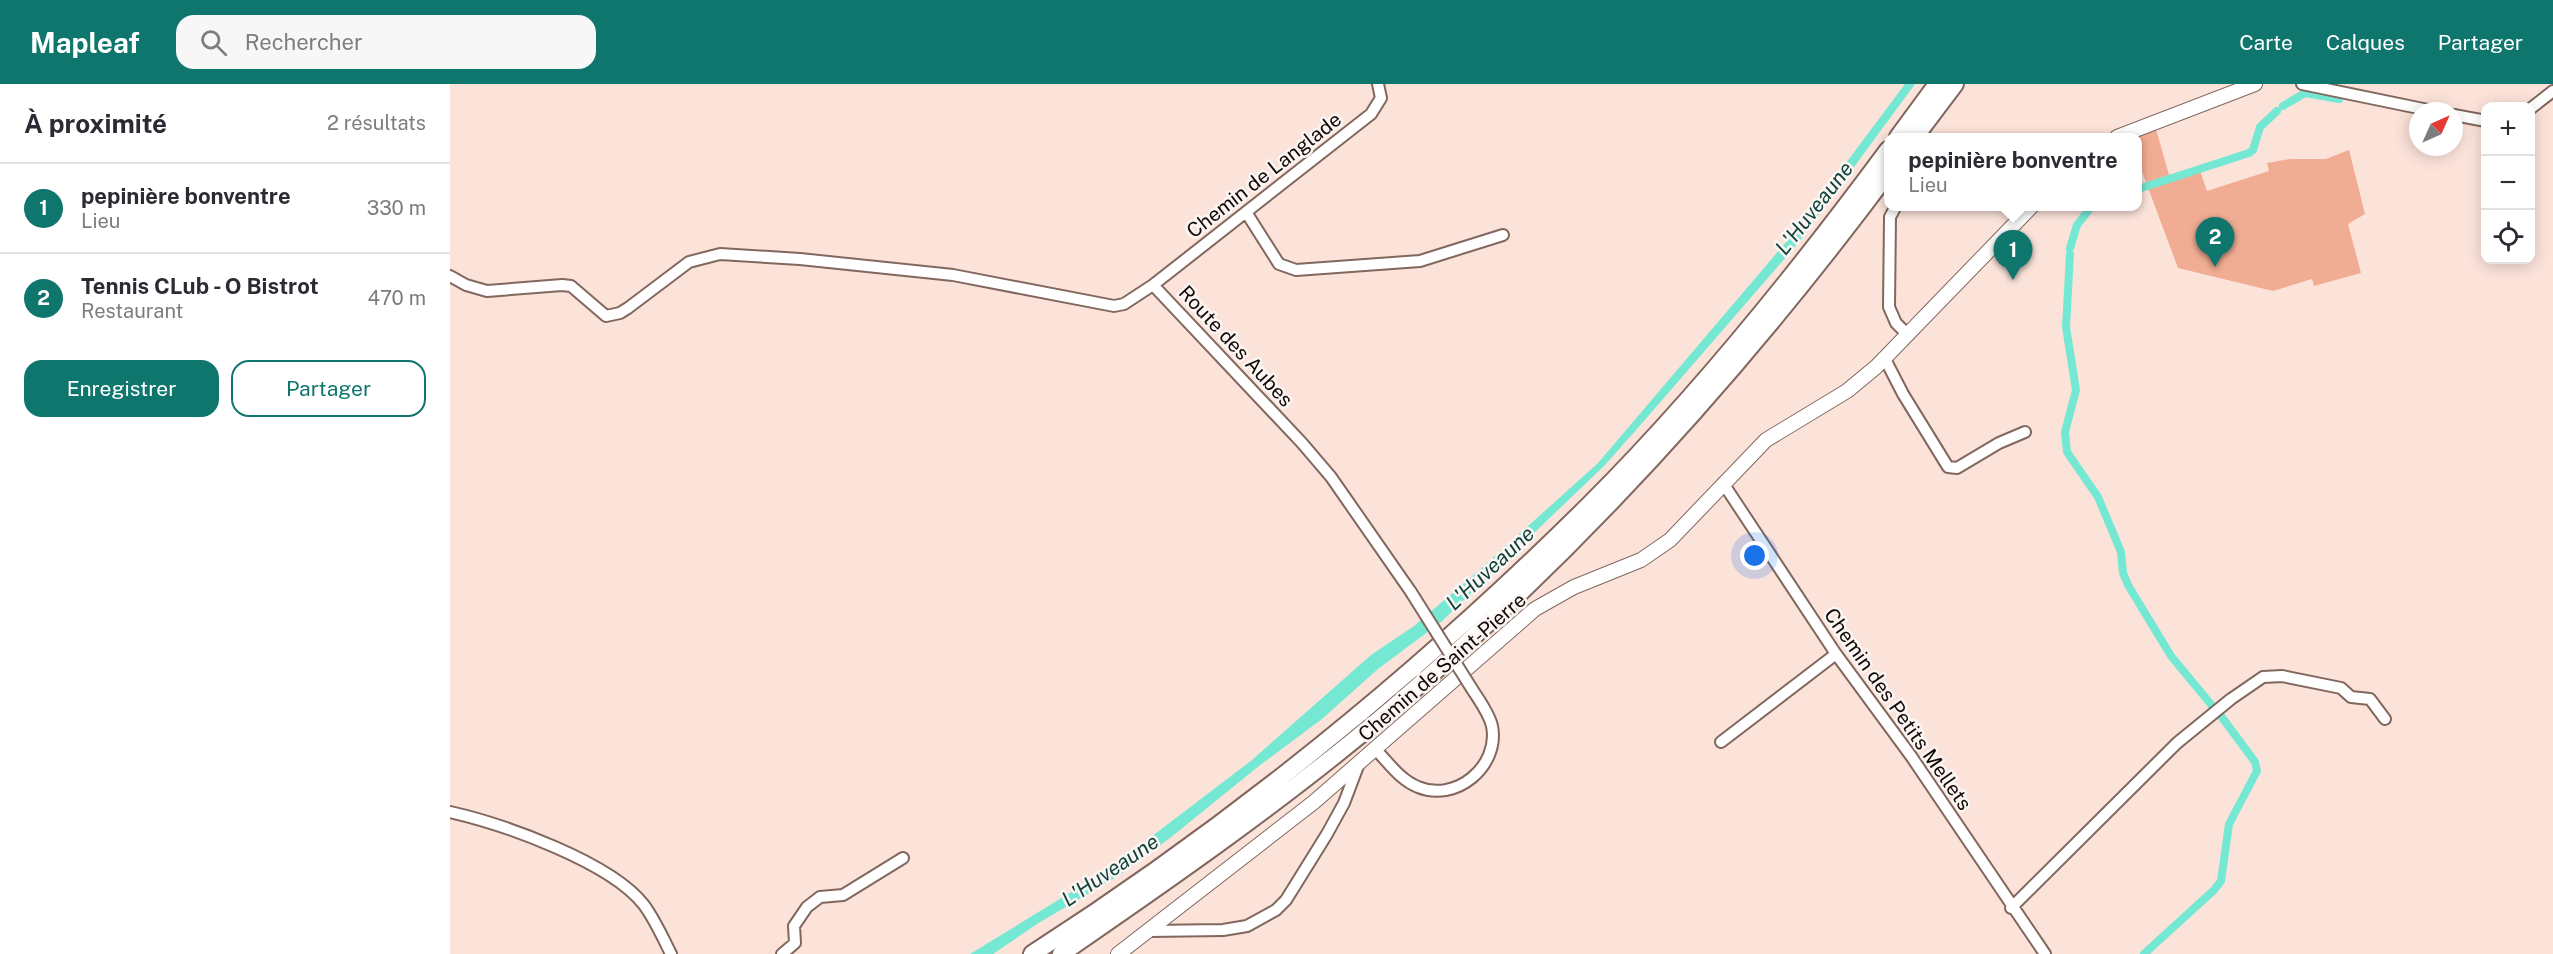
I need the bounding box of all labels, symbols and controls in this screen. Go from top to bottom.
search box [176,15,596,69]
text: Mapleaf [30,26,140,59]
icon: search [197,26,230,59]
text: Rechercher [245,29,363,55]
text: Carte [2239,30,2293,55]
text: Calques [2326,30,2405,55]
text: Partager [2438,30,2523,55]
north arrow [2409,102,2463,156]
map controls [2481,102,2535,264]
button: + [2481,102,2535,156]
street label: Chemin de Langlade [1182,107,1346,243]
text: À proximité [24,108,167,139]
text: 2 résultats [327,111,426,135]
popup [1884,133,2142,211]
text: pepinière bonventre [1908,147,2118,173]
water label: L'Huveaune [1770,156,1858,260]
button: − [2481,156,2535,210]
text: Lieu [1908,173,1948,197]
text: pepinière bonventre [81,183,291,209]
text: 1 [39,196,48,220]
text: 330 m [367,196,426,220]
text: Lieu [81,209,120,233]
button: locate [2481,210,2535,264]
pin: 2 [2196,218,2234,267]
pin: 1 [1994,230,2032,280]
text: Tennis CLub - O Bistrot [81,273,319,299]
street label: Route des Aubes [1174,281,1298,411]
text: 2 [37,286,50,310]
text: 470 m [367,286,426,310]
text: Restaurant [81,299,183,323]
button: Enregistrer [24,360,219,417]
button: Partager [231,360,426,417]
water label: L'Huveaune [1441,521,1539,615]
your location [1740,541,1769,570]
street label: Chemin de Saint-Pierre [1353,588,1531,746]
street label: Chemin des Petits Mellets [1819,603,1977,815]
water label: L'Huveaune [1057,828,1163,912]

